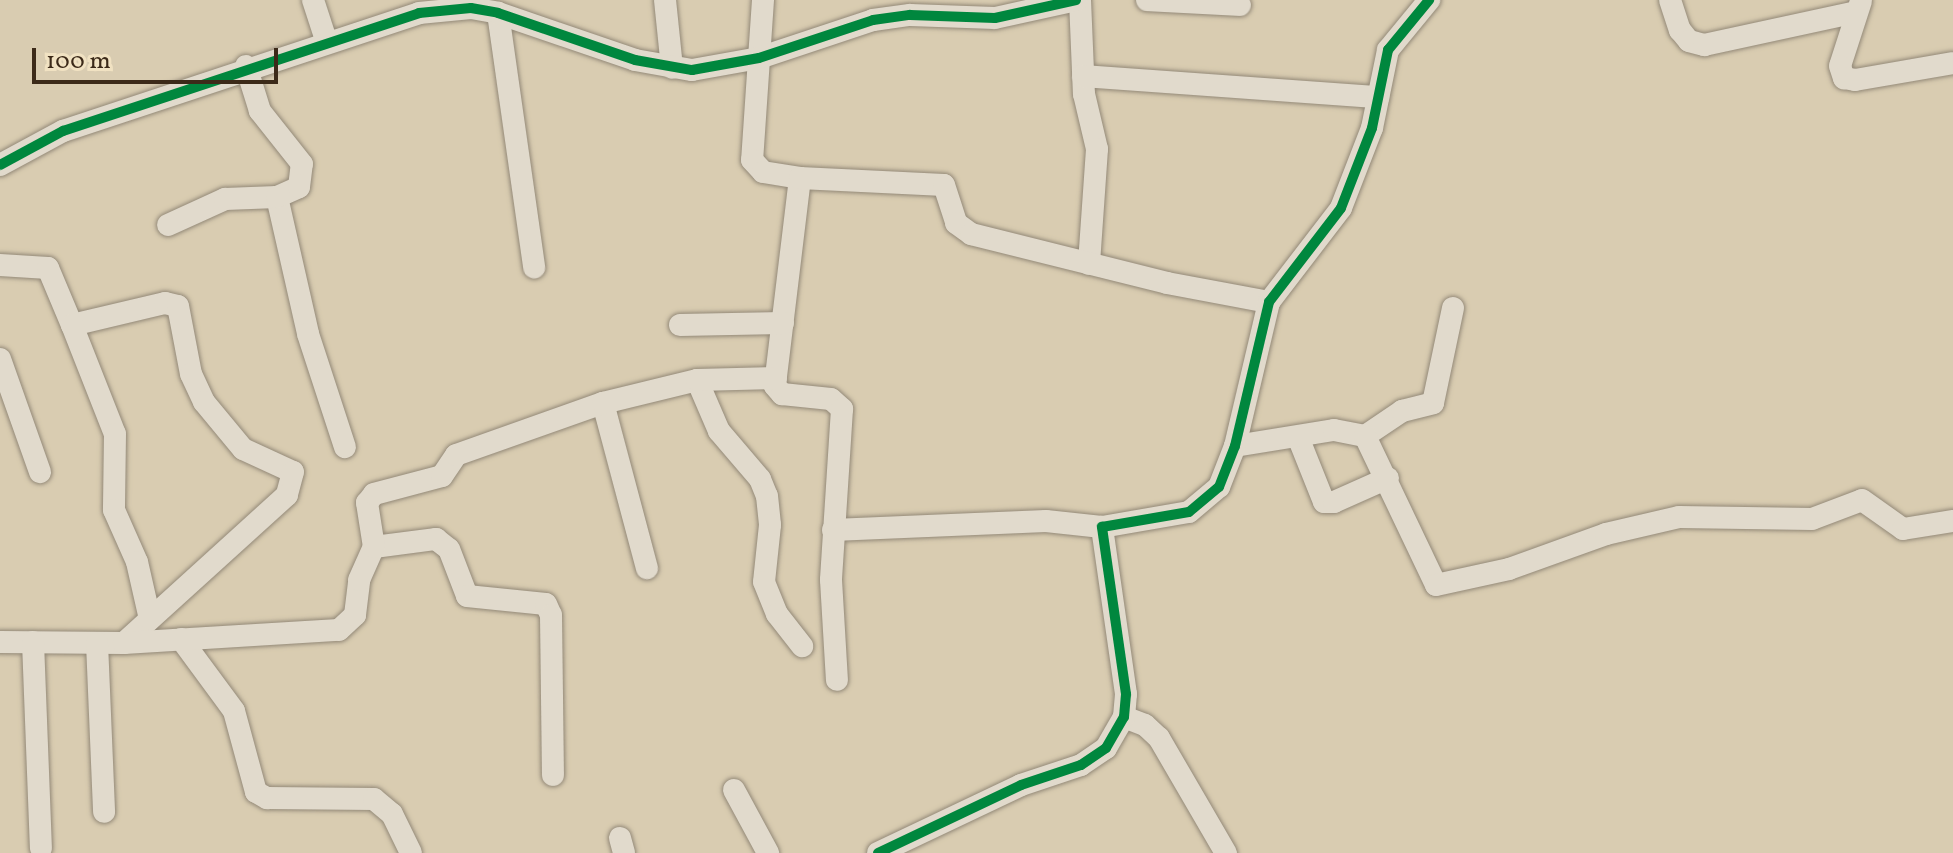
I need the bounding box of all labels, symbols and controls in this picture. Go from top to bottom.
scale bar [36,32,282,82]
text: 100 m [46,45,111,79]

